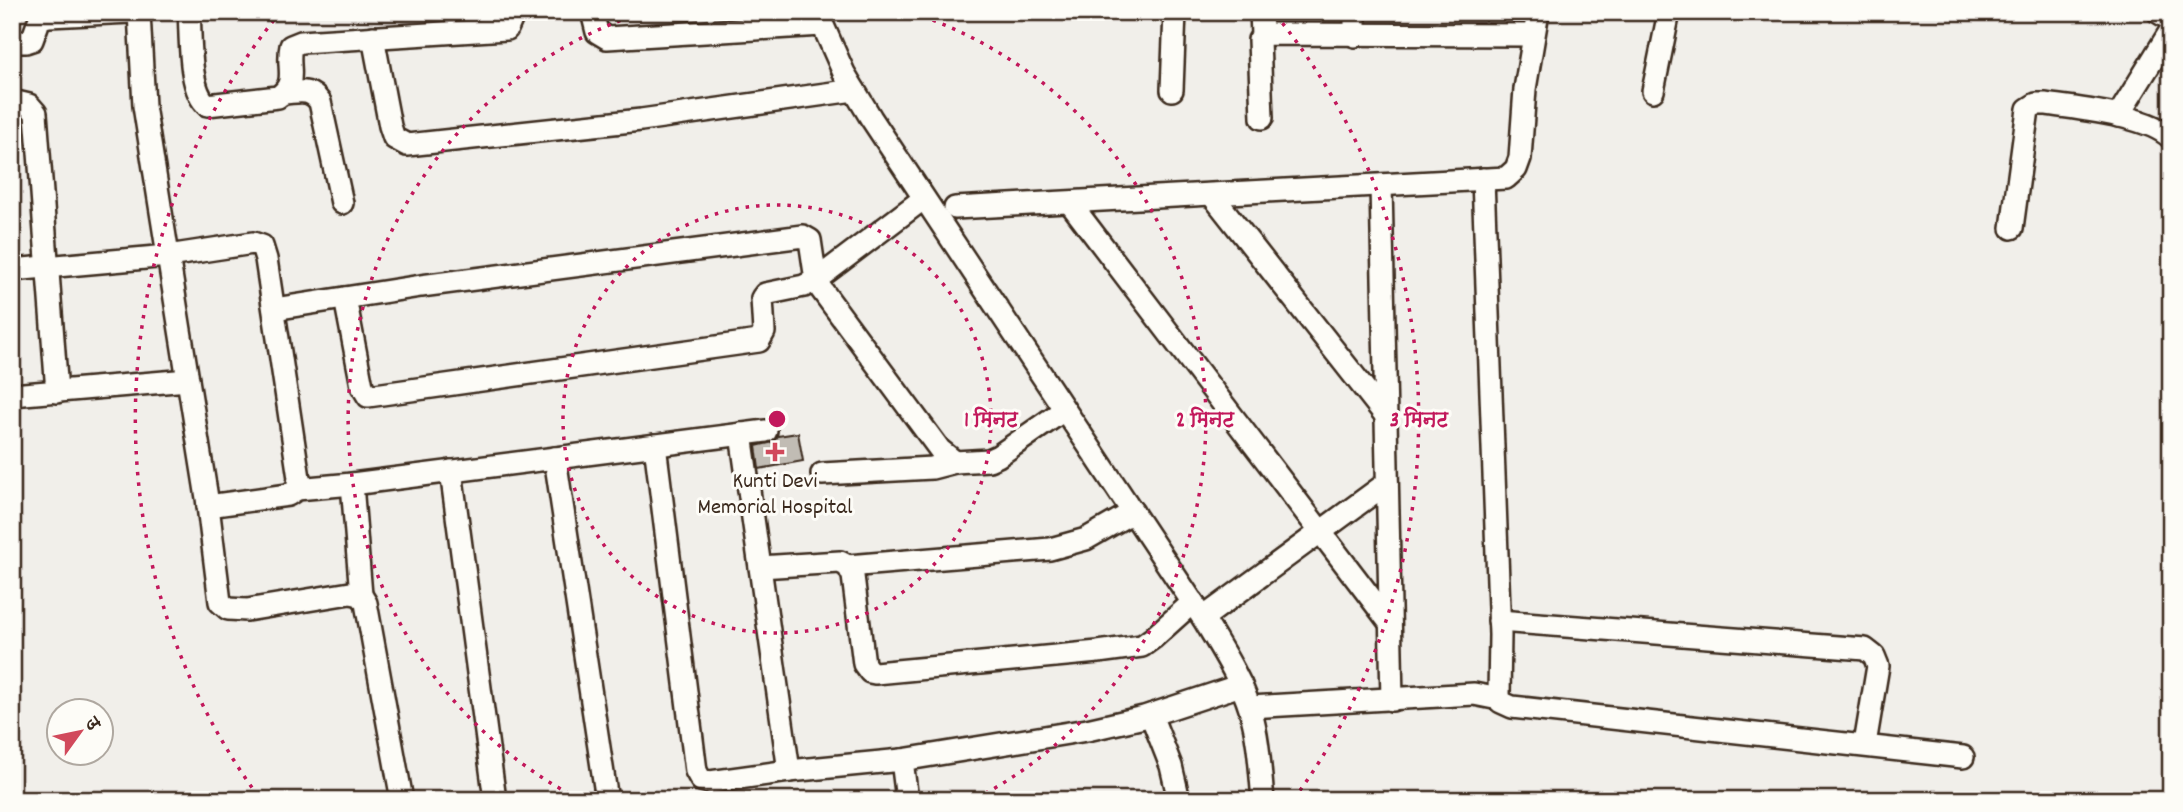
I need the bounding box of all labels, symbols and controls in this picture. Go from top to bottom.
text: 1 मिनट [964,406,1019,437]
text: 2 मिनट [1176,406,1235,437]
text: 3 मिनट [1390,406,1450,437]
centre of rings [765,407,789,431]
marker: Kunti Devi Memorial Hospital [765,442,785,462]
place label: Kunti Devi Memorial Hospital [697,466,853,525]
north arrow [46,696,116,766]
text: उ [77,712,106,738]

